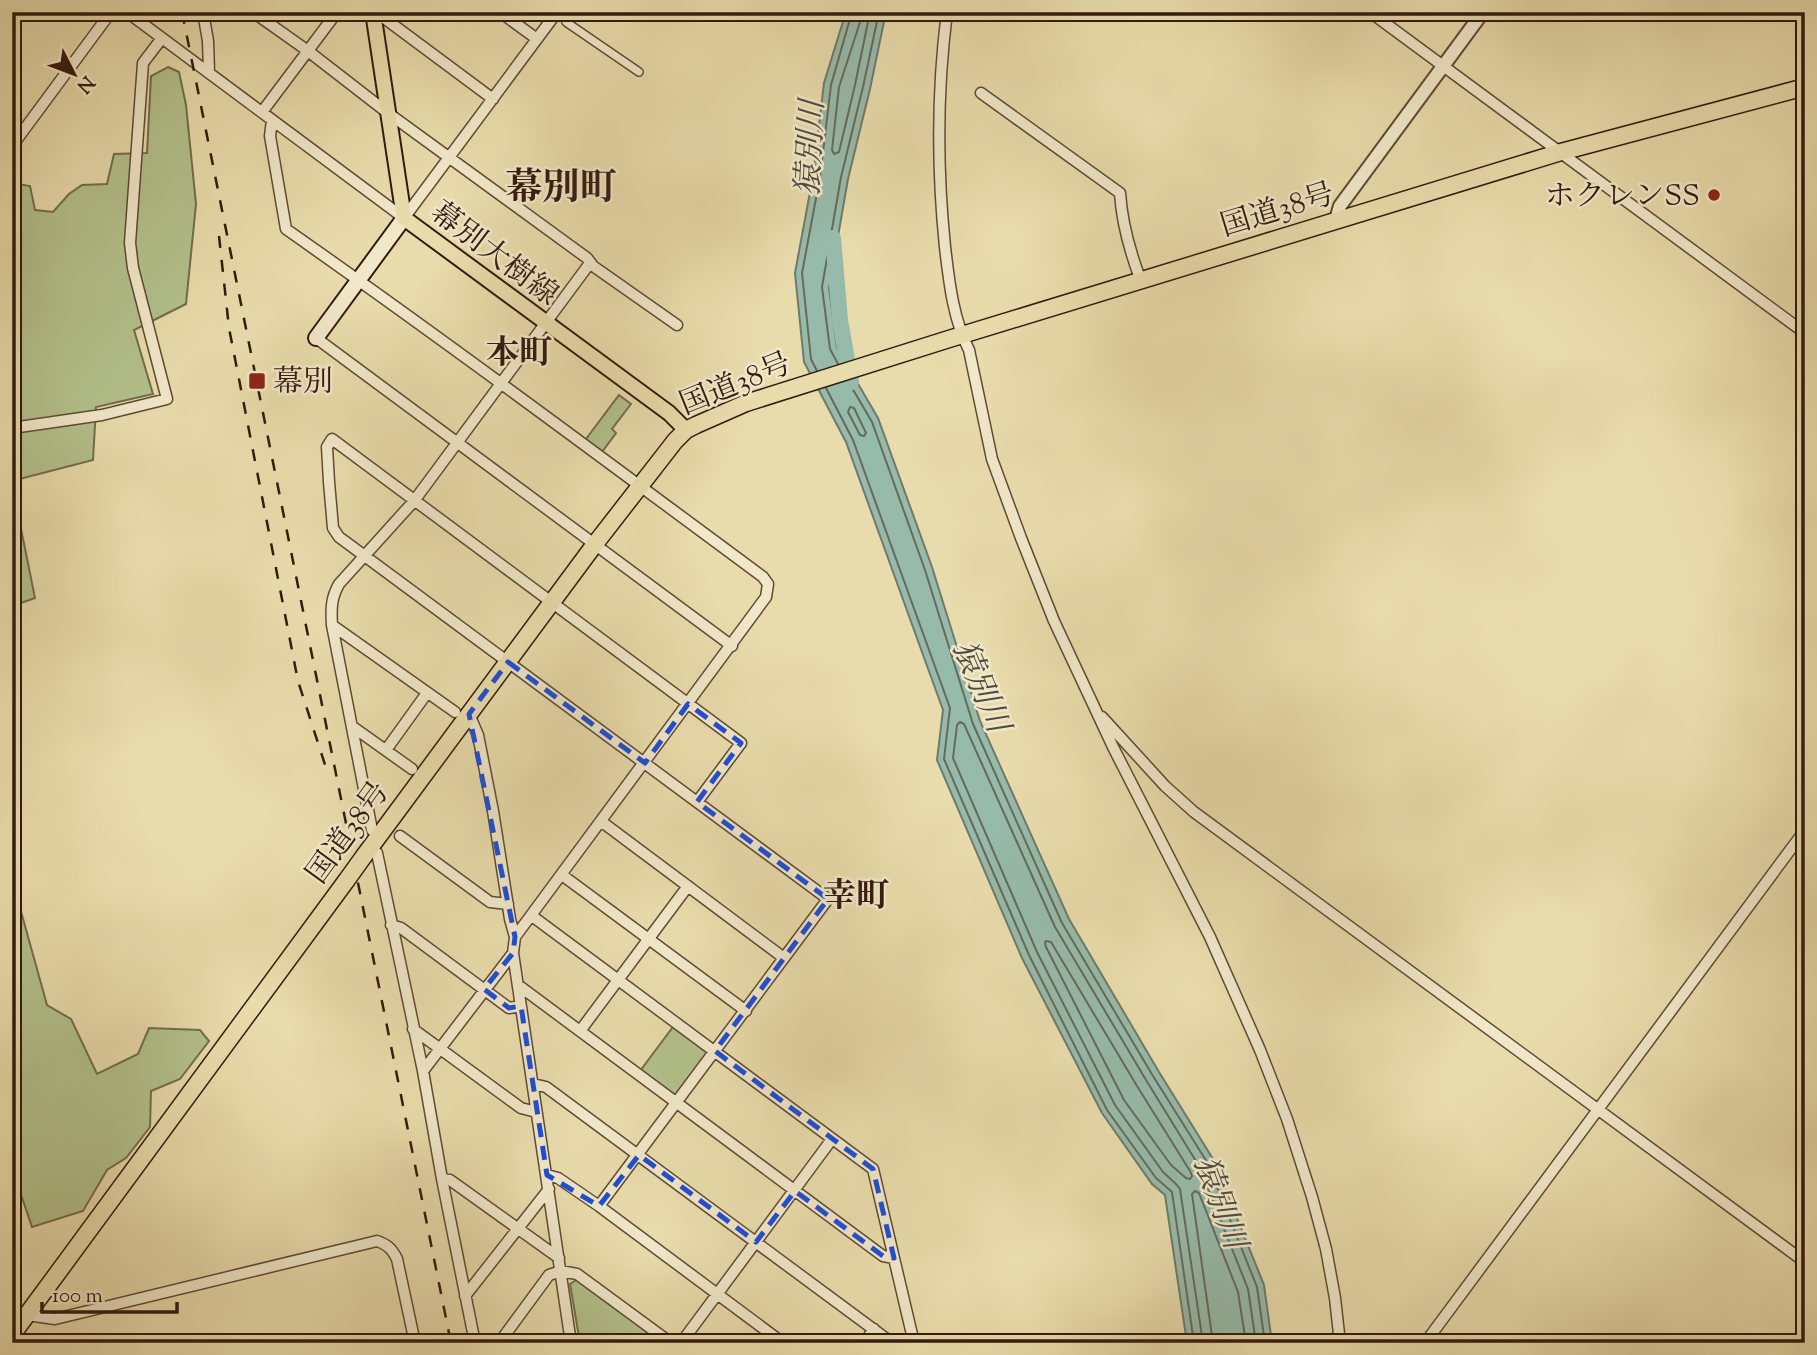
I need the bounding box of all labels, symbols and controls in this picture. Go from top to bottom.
north arrow [38,38,108,108]
text: N [70,69,100,98]
water label: 猿別川 [787,96,838,197]
district label: 幕別町 [506,163,617,217]
street label: 国道38号 [1215,174,1340,249]
place label: ホクレンSS [1545,176,1700,219]
marker: ホクレンSS [1706,187,1722,203]
street label: 幕別大樹線 [421,193,566,317]
district label: 本町 [486,331,552,379]
street label: 国道38号 [674,343,798,427]
place label: 幕別 [273,362,333,405]
marker: 幕別 [247,371,267,391]
water label: 猿別川 [939,634,1020,743]
street label: 国道38号 [297,773,401,893]
district label: 幸町 [823,874,889,922]
water label: 猿別川 [1180,1150,1257,1259]
scale bar [42,1271,177,1315]
text: 100 m [52,1282,103,1312]

